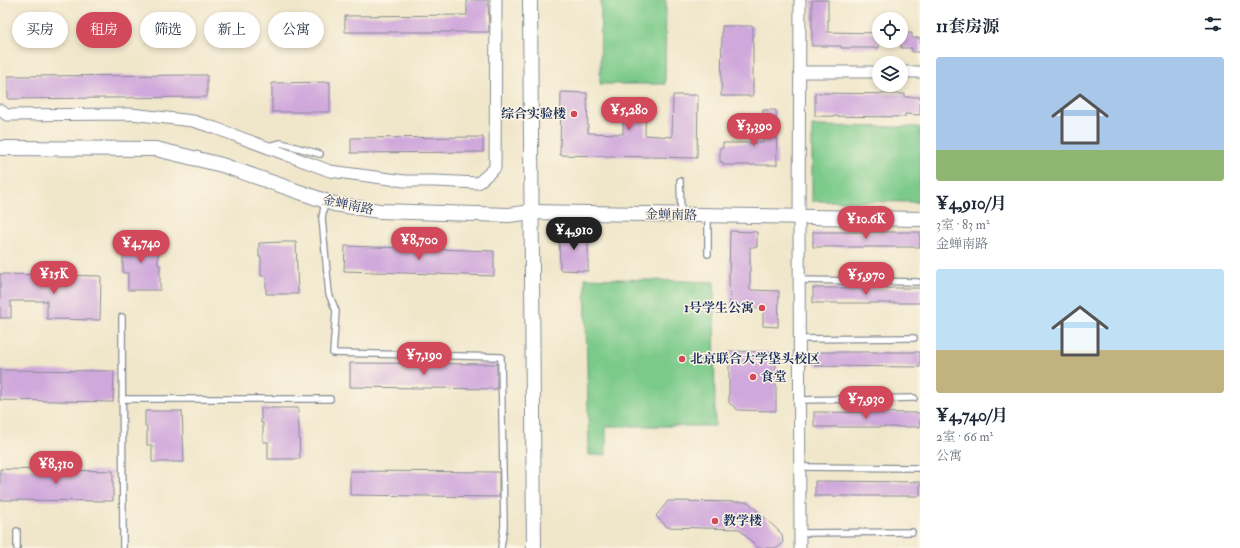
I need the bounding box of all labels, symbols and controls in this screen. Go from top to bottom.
chip: 买房 [12,12,68,48]
chip: 租房 [76,12,132,48]
chip: 筛选 [140,12,196,48]
chip: 新上 [204,12,260,48]
chip: 公寓 [268,12,324,48]
map controls [872,12,908,92]
button: locate [872,12,908,48]
icon: filters [1202,13,1224,35]
text: 11套房源 [936,16,999,37]
button: layers [872,56,908,92]
icon: home [1044,83,1116,155]
pin: ¥5,280 [596,97,662,131]
text: ¥5,280 [610,102,648,118]
place label: 综合实验楼 [501,106,566,122]
marker: 综合实验楼 [569,109,579,119]
pin: ¥3,390 [721,113,787,147]
text: ¥3,390 [736,118,772,134]
street label: 金蝉南路 [321,192,375,218]
text: ¥4,910/月 [936,193,1007,214]
pin: ¥10.6K [833,206,899,240]
street label: 金蝉南路 [645,207,697,223]
text: ¥10.6K [846,211,886,227]
pin: ¥4,910 [541,217,607,251]
text: 3室 · 83 m² [936,217,990,233]
text: ¥4,910 [555,222,593,238]
pin: ¥8,700 [386,227,452,261]
pin: ¥4,740 [108,230,174,264]
text: ¥8,700 [400,232,438,248]
text: ¥4,740 [122,235,160,251]
text: 金蝉南路 [936,236,988,252]
pin: ¥15K [30,261,78,295]
pin: ¥5,970 [833,262,899,296]
text: ¥15K [39,266,69,282]
text: ¥5,970 [847,267,885,283]
icon: home [1044,295,1116,367]
place label: 1号学生公寓 [684,300,754,316]
marker: 1号学生公寓 [757,303,767,313]
pin: ¥7,190 [391,342,457,376]
text: ¥7,190 [406,347,442,363]
place label: 北京联合大学垡头校区 [690,351,820,367]
marker: 北京联合大学垡头校区 [677,354,687,364]
place label: 食堂 [761,369,787,385]
marker: 食堂 [748,372,758,382]
pin: ¥7,930 [833,386,899,420]
text: ¥7,930 [848,391,884,407]
text: ¥4,740/月 [936,405,1008,426]
text: 2室 · 66 m² [936,429,993,445]
text: 公寓 [936,448,962,464]
pin: ¥8,310 [23,451,89,485]
text: ¥8,310 [38,456,74,472]
place label: 教学楼 [723,513,762,529]
marker: 教学楼 [710,516,720,526]

